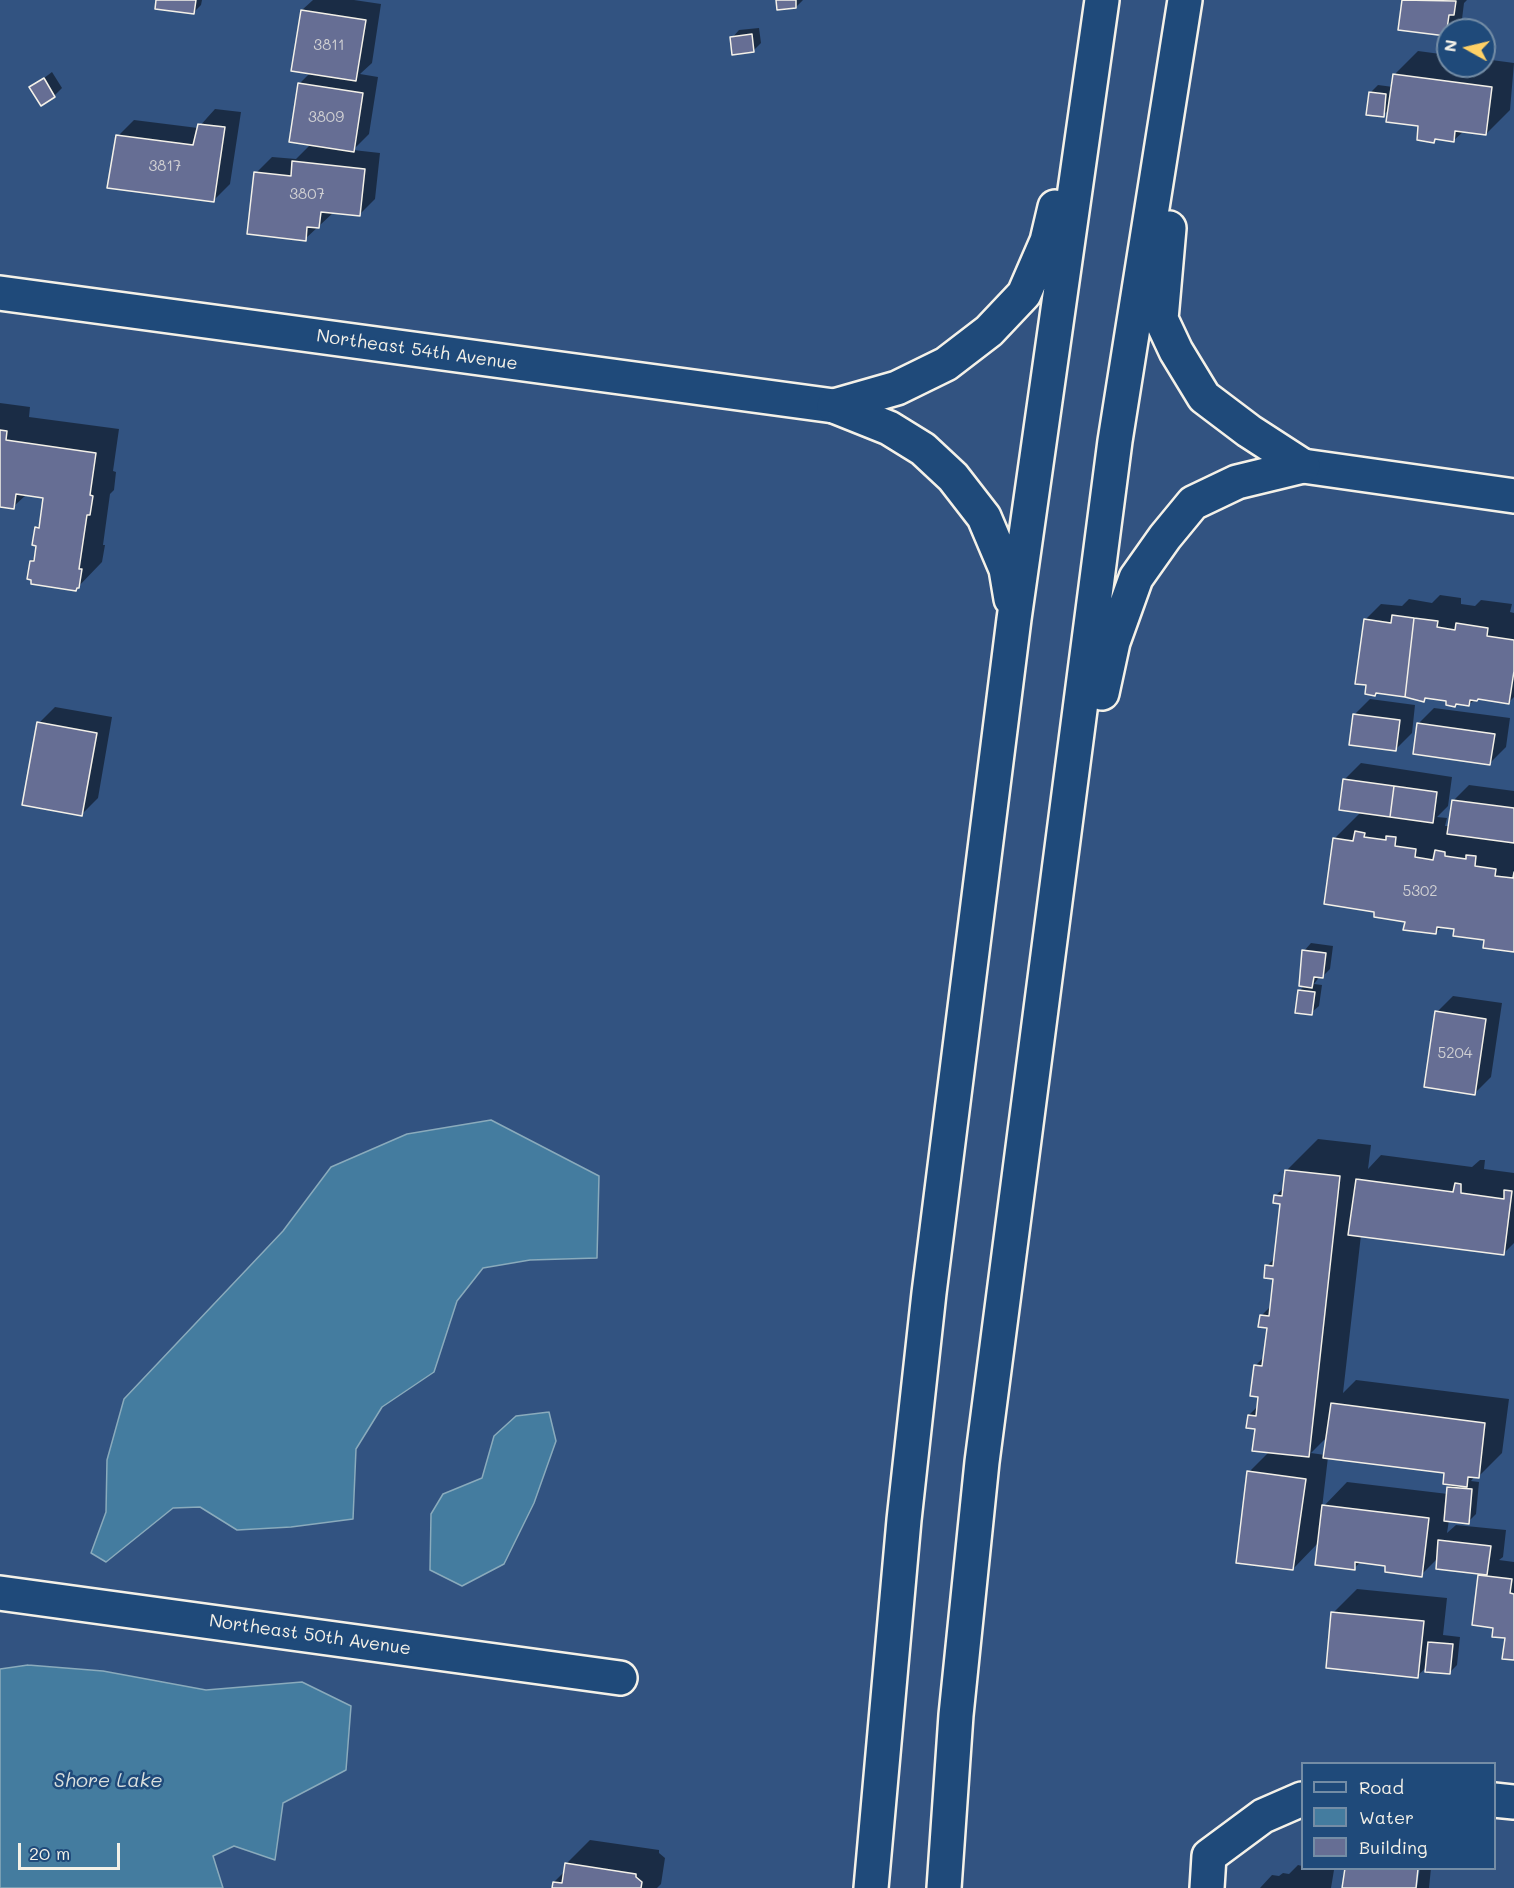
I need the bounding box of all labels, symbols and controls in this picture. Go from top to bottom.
north arrow [1436,18,1496,78]
house number: 3811 [313,36,345,54]
text: N [1438,38,1461,53]
house number: 3809 [308,108,344,126]
house number: 3817 [149,157,181,175]
house number: 3807 [289,185,325,203]
street label: Northeast 54th Avenue [315,325,519,375]
house number: 5302 [1402,882,1438,900]
house number: 5204 [1437,1044,1473,1062]
street label: Northeast 50th Avenue [208,1610,412,1660]
legend [1301,1762,1496,1870]
water label: Shore Lake [53,1769,163,1793]
text: Road [1359,1775,1404,1799]
text: Water [1359,1805,1414,1829]
scale bar [21,1831,123,1869]
text: Building [1359,1835,1427,1859]
text: 20 m [29,1841,70,1865]

